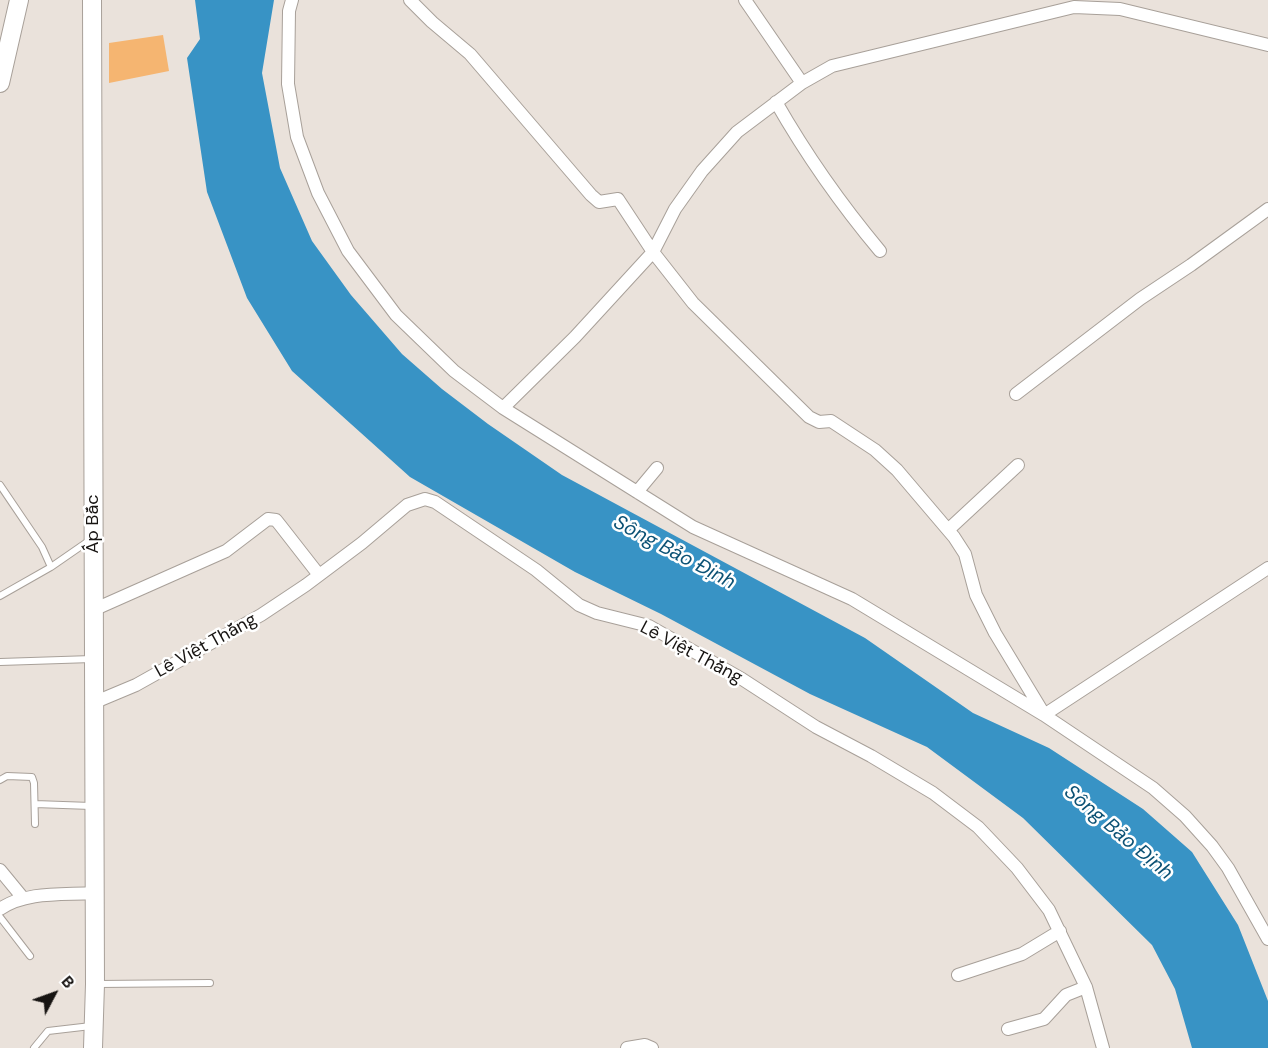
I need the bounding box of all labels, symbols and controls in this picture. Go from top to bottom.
street label: Ấp Bắc [82,495,104,553]
water label: Sông Bảo Định [609,511,739,595]
street label: Lê Việt Thắng [151,609,261,683]
street label: Lê Việt Thắng [636,617,746,689]
water label: Sông Bảo Định [1059,781,1177,885]
north arrow [24,964,84,1024]
text: B [57,971,79,993]

